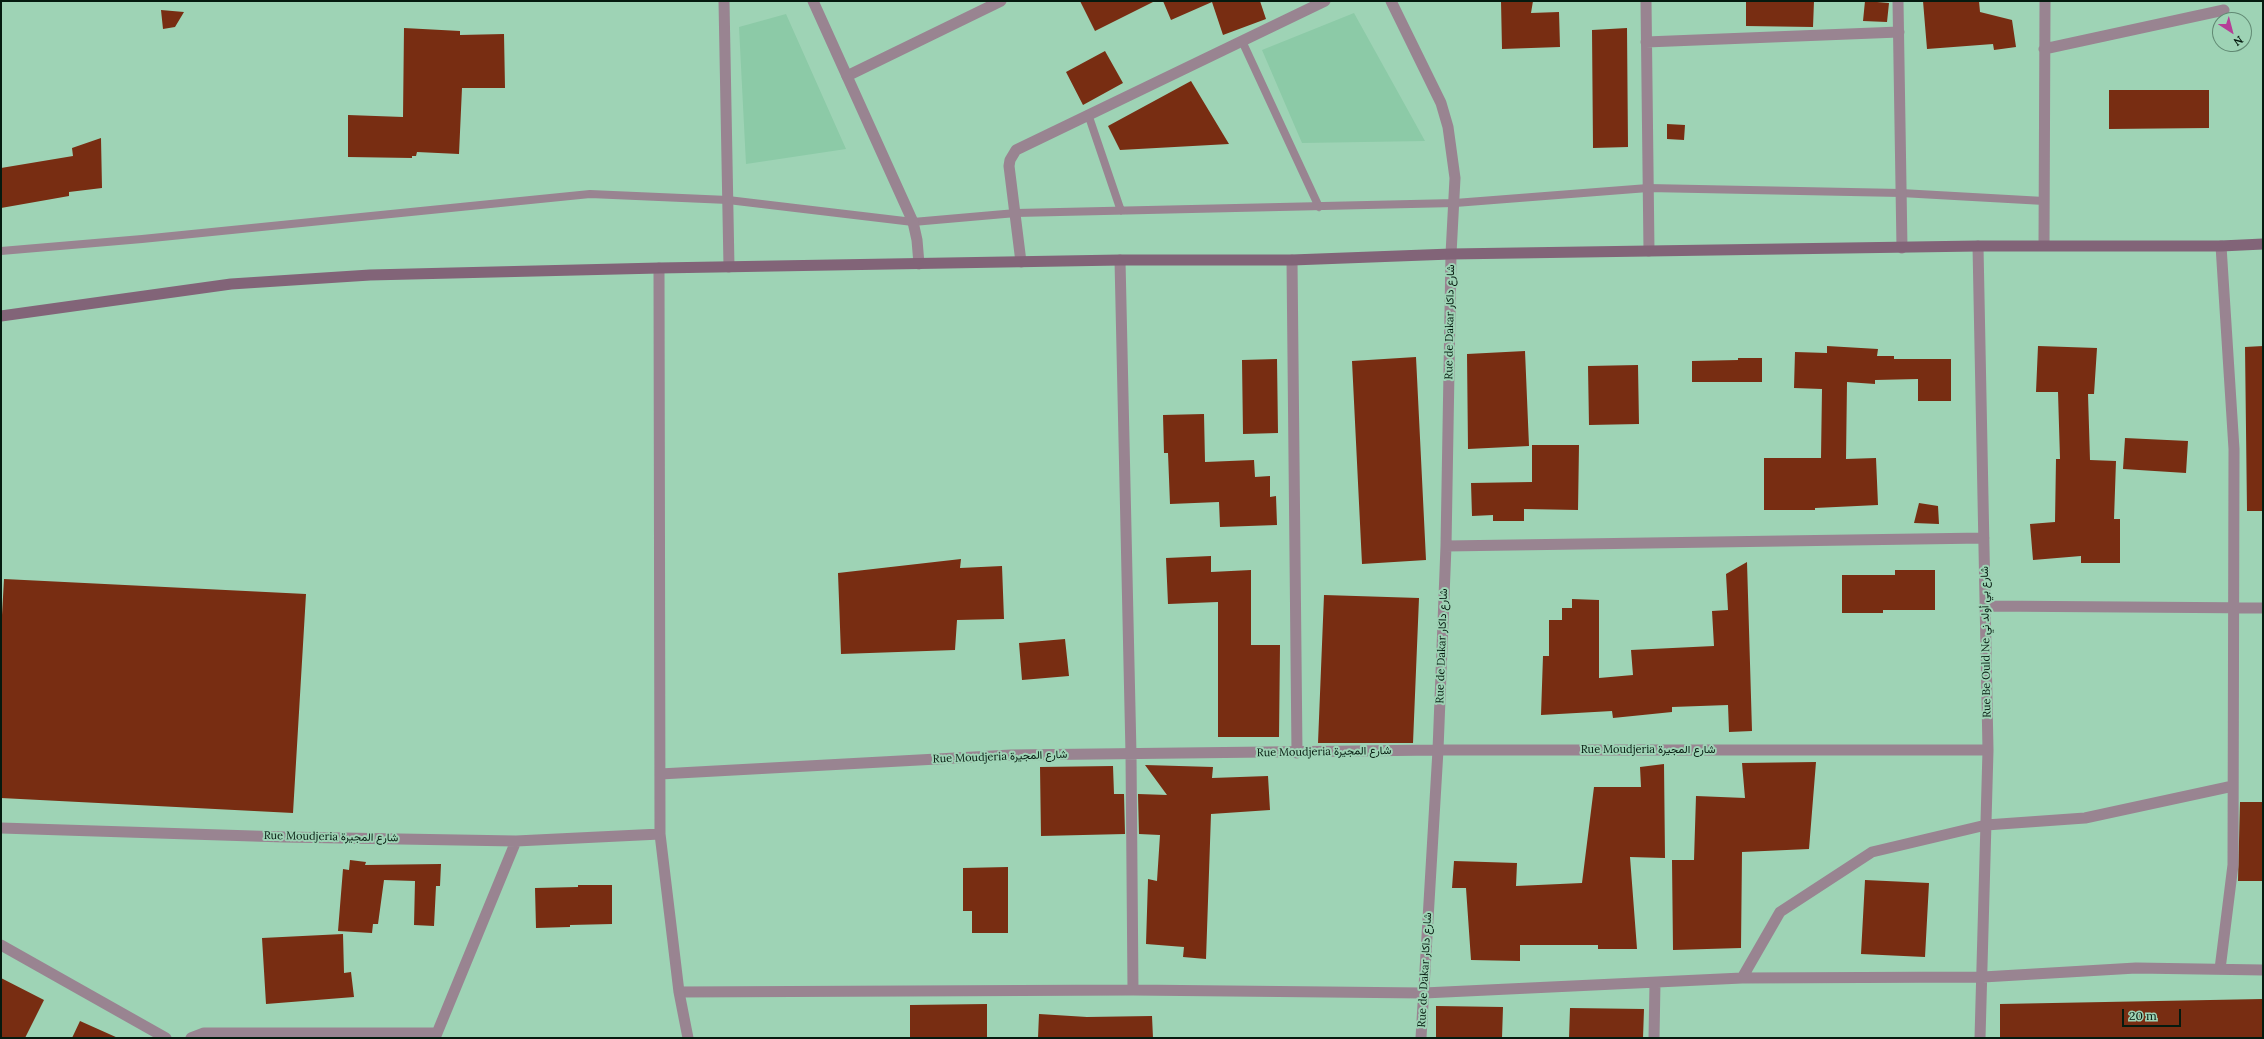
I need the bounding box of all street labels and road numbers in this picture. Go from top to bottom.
street label: Rue de Dakar شارع داكار [1442,264,1458,380]
street label: Rue Be Ould Ne شارع بي أولد ني [1978,566,1994,718]
street label: Rue de Dakar شارع داكار [1433,588,1451,704]
street label: Rue Moudjeria شارع المجيرة [1581,743,1715,757]
street label: Rue Moudjeria شارع المجيرة [1257,744,1391,760]
street label: Rue Moudjeria شارع المجيرة [933,748,1067,766]
street label: Rue Moudjeria شارع المجيرة [264,829,398,845]
street label: Rue de Dakar شارع داكار [1415,912,1435,1028]

